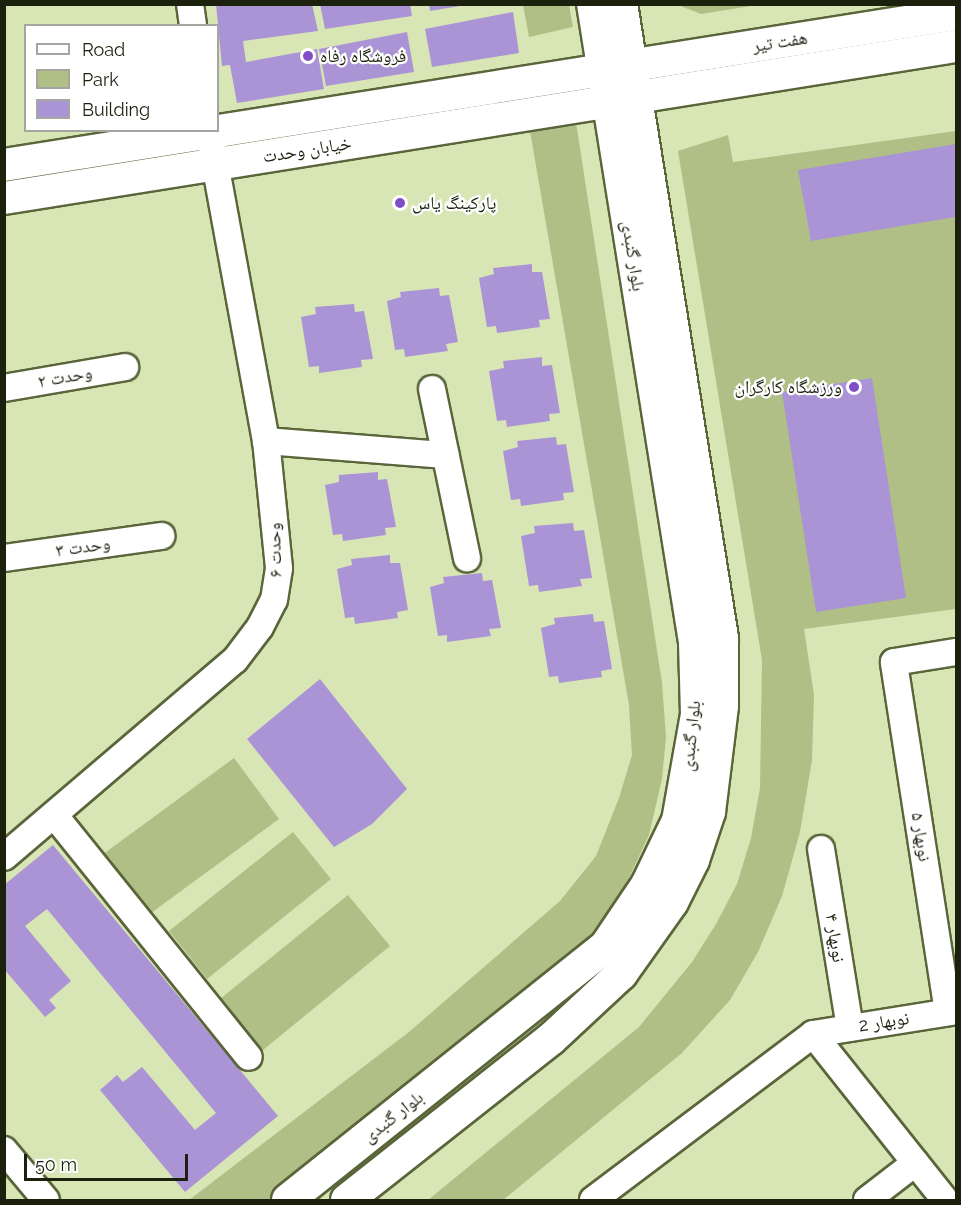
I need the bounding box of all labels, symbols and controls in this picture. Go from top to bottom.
legend [24,24,219,132]
street label: هفت تیر [751,27,809,57]
text: Road [82,39,125,60]
place label: فروشگاه رفاه [320,45,406,67]
marker: فروشگاه رفاه [301,49,315,63]
text: Park [82,69,119,90]
text: Building [82,99,150,120]
street label: خیابان وحدت [261,132,353,168]
place label: پارکینگ یاس [412,192,496,214]
marker: پارکینگ یاس [393,196,407,210]
street label: بلوار گنبدی [617,219,649,293]
street label: وحدت ۲ [36,362,94,392]
place label: ورزشگاه کارگران [735,376,842,398]
marker: ورزشگاه کارگران [847,380,861,394]
street label: وحدت ۶ [263,522,287,578]
street label: وحدت ۳ [54,532,112,562]
street label: بلوار گنبدی [677,699,705,773]
street label: نوبهار ۵ [906,811,936,863]
street label: نوبهار ۴ [820,912,850,964]
street label: نوبهار 2 [857,1007,911,1037]
street label: بلوار گنبدی [358,1087,428,1147]
scale bar [27,1142,190,1180]
text: 50 m [35,1154,77,1175]

